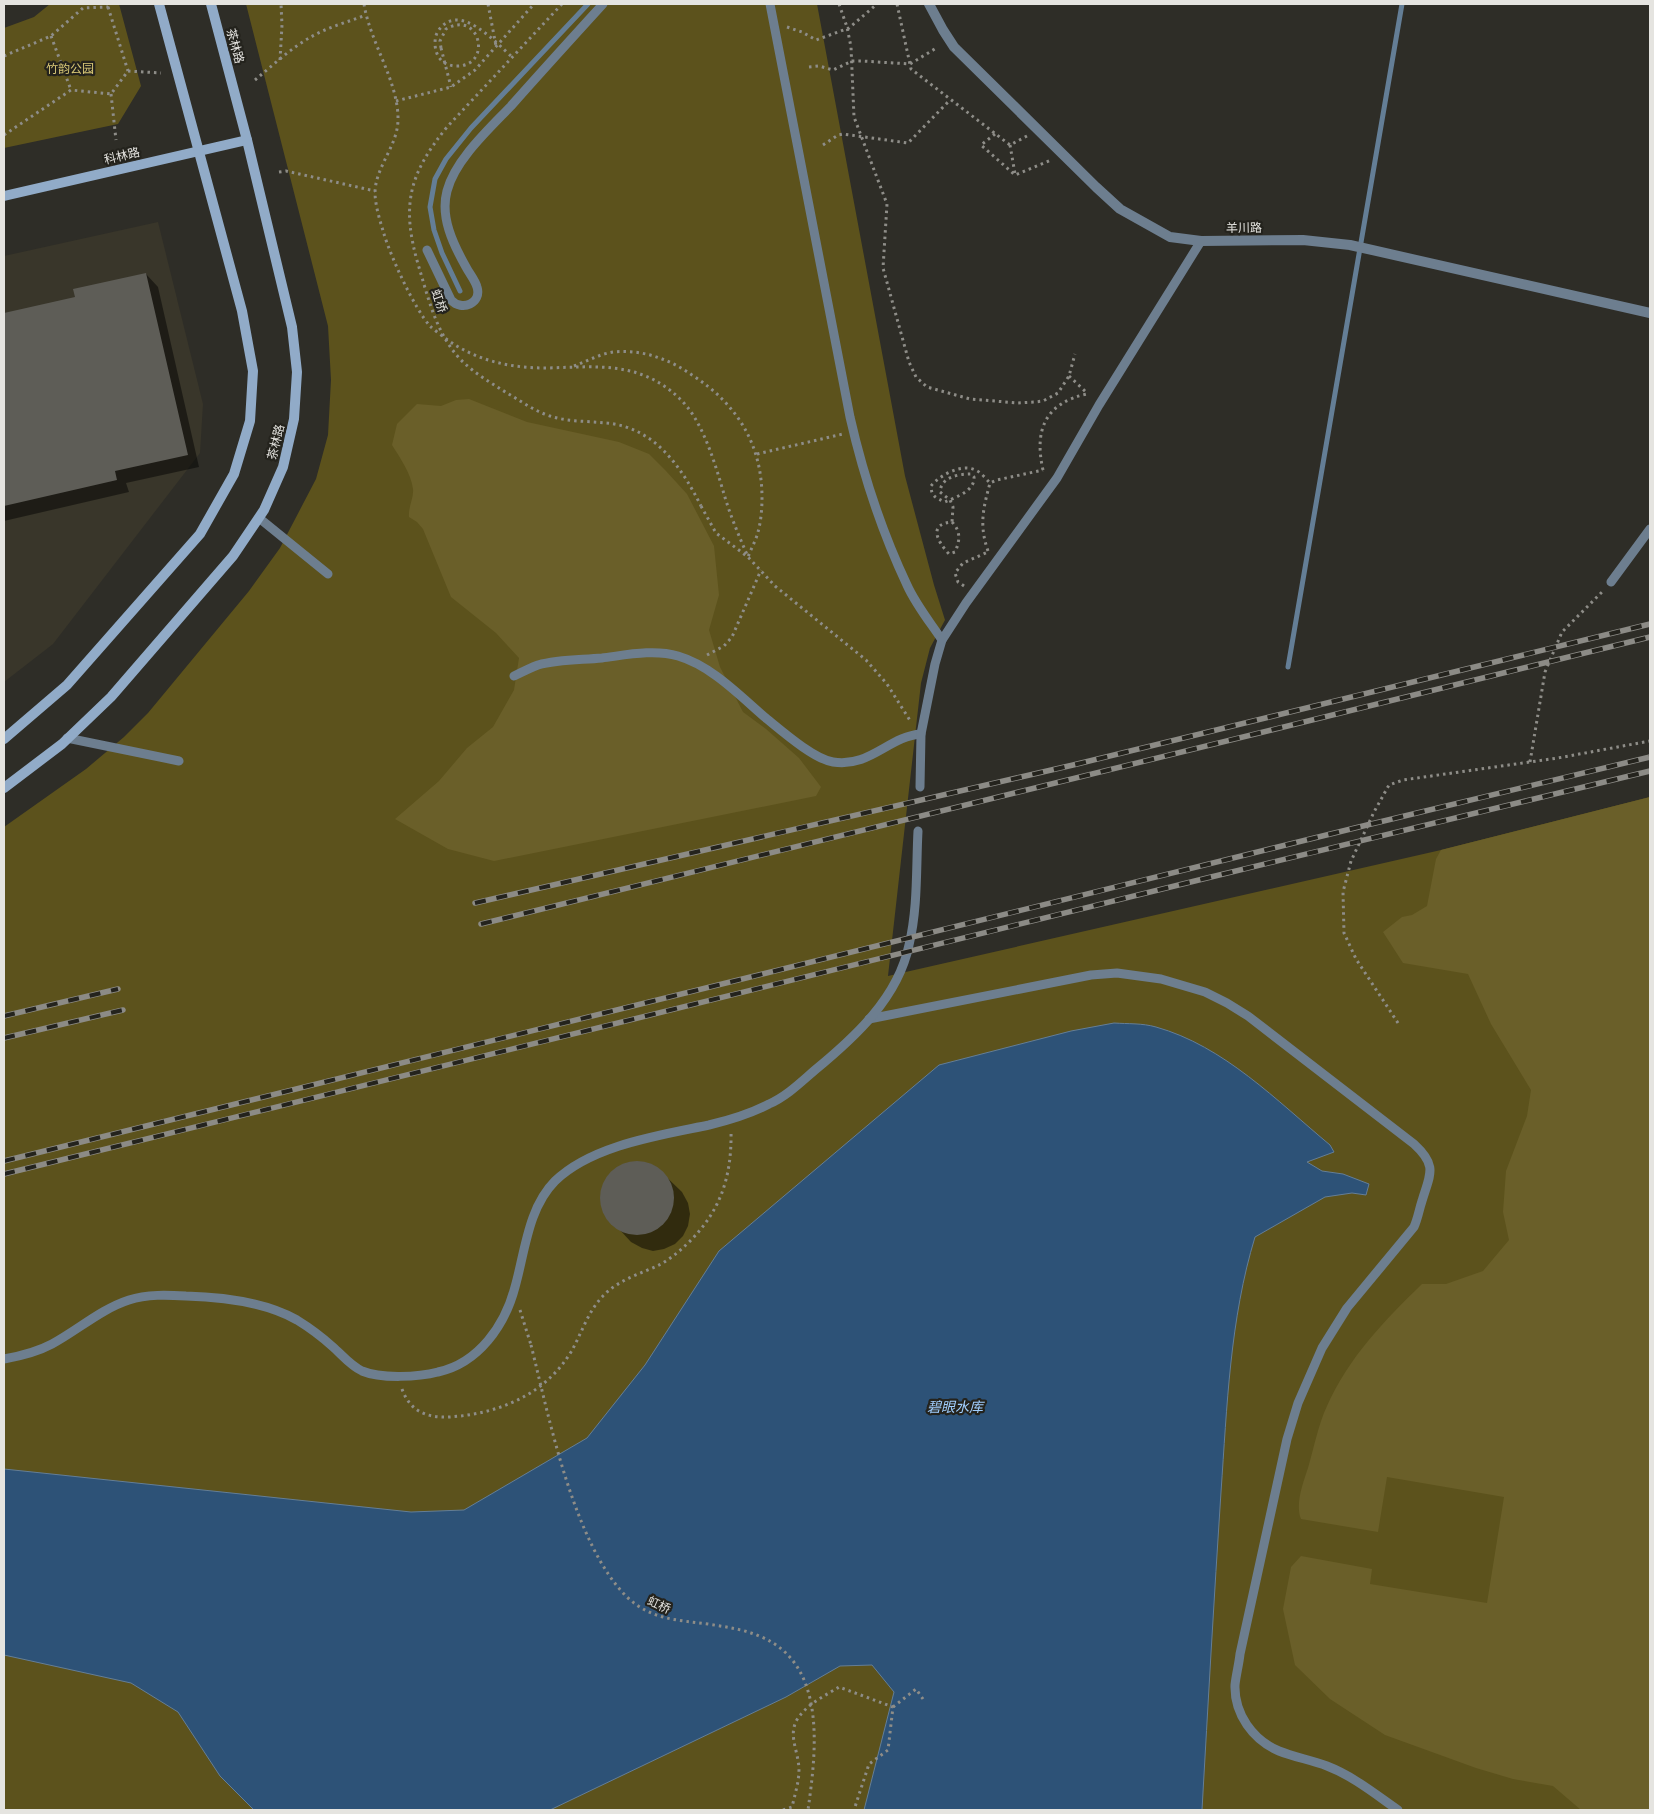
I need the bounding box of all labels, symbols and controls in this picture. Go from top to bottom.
street label: 茶林路 [222,27,246,66]
park label: 竹韵公园 [46,62,94,78]
street label: 科林路 [103,145,142,169]
street label: 羊川路 [1226,221,1262,237]
street label: 虹桥 [427,287,450,315]
street label: 茶林路 [265,423,289,462]
water label: 碧眼水库 [927,1400,985,1417]
street label: 虹桥 [644,1594,673,1618]

